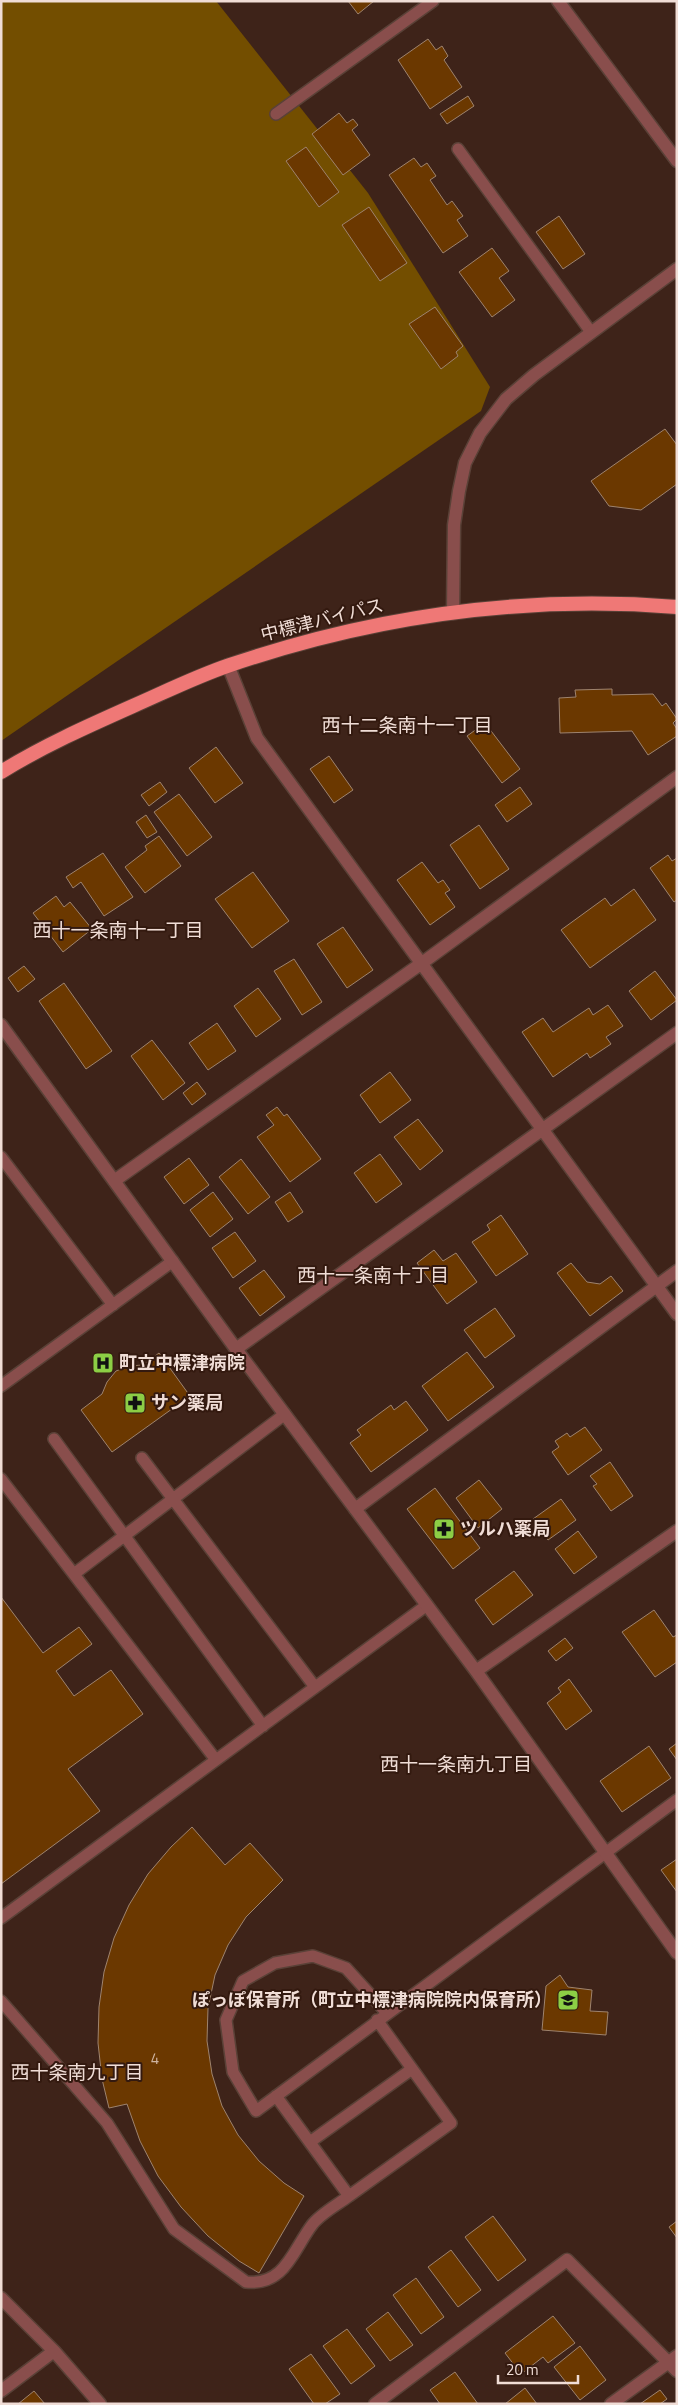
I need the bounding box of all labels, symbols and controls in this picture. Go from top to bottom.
street label: 中標津バイパス [258,591,386,648]
district label: 西十二条南十一丁目 [321,710,493,739]
district label: 西十一条南十一丁目 [32,915,204,944]
district label: 西十一条南十丁目 [297,1260,449,1289]
place label: 町立中標津病院 [119,1349,245,1376]
hospital icon: 町立中標津病院 [91,1351,115,1375]
place label: サン薬局 [151,1389,223,1416]
pharmacy icon: サン薬局 [123,1391,147,1415]
place label: ツルハ薬局 [460,1515,550,1542]
pharmacy icon: ツルハ薬局 [432,1517,456,1541]
district label: 西十一条南九丁目 [380,1749,532,1778]
place label: ぽっぽ保育所（町立中標津病院院内保育所） [192,1986,552,2013]
school or university icon: ぽっぽ保育所（町立中標津病院院内保育所） [556,1988,580,2012]
house number: 4 [151,2047,159,2070]
district label: 西十条南九丁目 [10,2057,144,2086]
scale bar [498,2352,578,2384]
text: 20 m [506,2358,539,2381]

